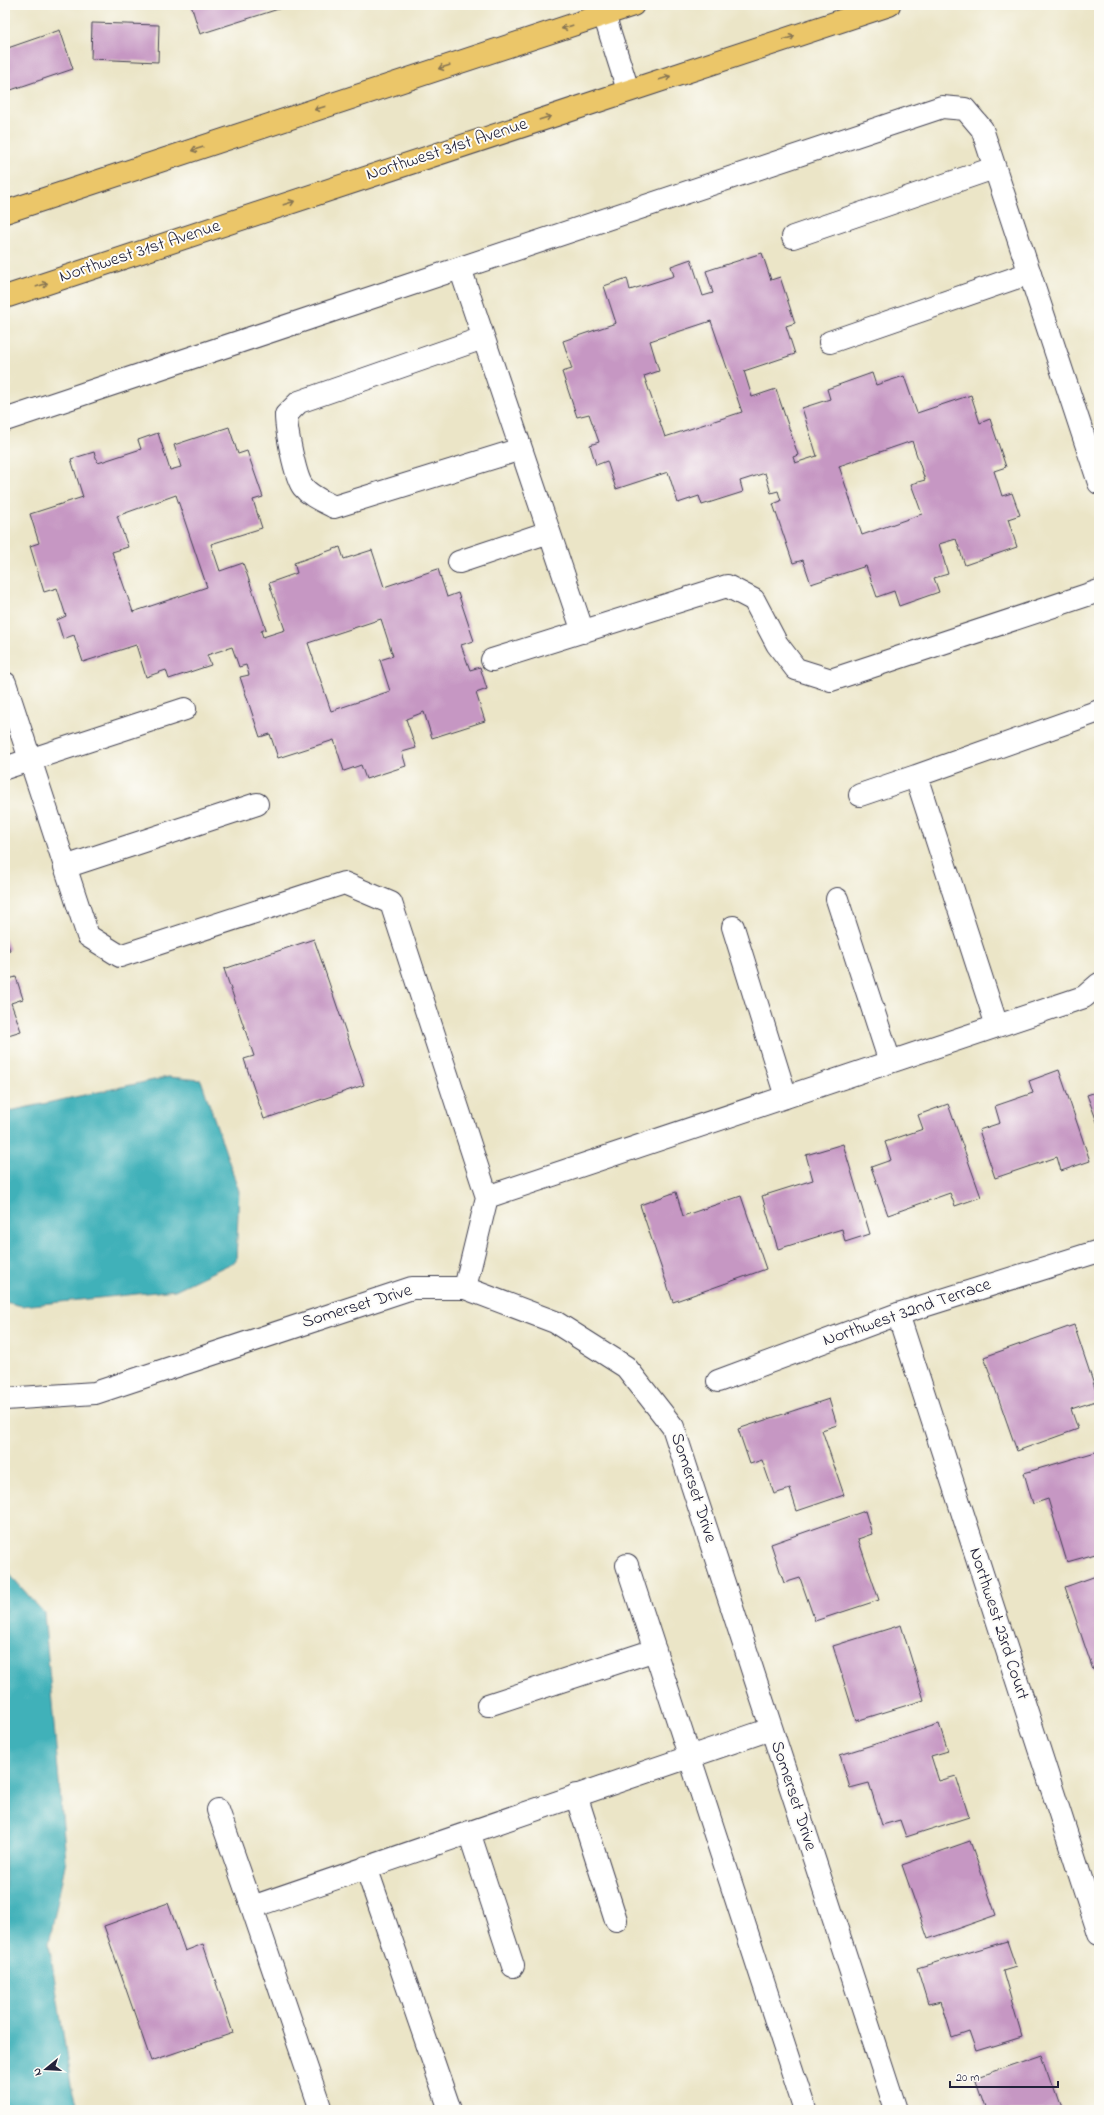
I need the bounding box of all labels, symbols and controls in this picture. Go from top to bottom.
one-way arrow [561,24,574,31]
one-way arrow [782,34,795,41]
one-way arrow [438,64,450,72]
one-way arrow [659,74,672,81]
one-way arrow [314,105,327,112]
street label: Northwest 31st Avenue [363,111,532,188]
one-way arrow [538,113,550,121]
one-way arrow [190,146,203,153]
one-way arrow [282,199,295,206]
street label: Northwest 31st Avenue [56,213,225,290]
one-way arrow [35,281,48,288]
street label: Northwest 32nd Terrace [819,1272,996,1354]
street label: Somerset Drive [299,1278,416,1336]
street label: Somerset Drive [663,1430,723,1547]
street label: Northwest 23rd Court [961,1544,1035,1704]
street label: Somerset Drive [763,1738,823,1855]
north arrow [26,2049,66,2089]
scale bar [950,2063,1058,2089]
text: N [29,2066,46,2078]
text: 20 m [956,2069,979,2087]

